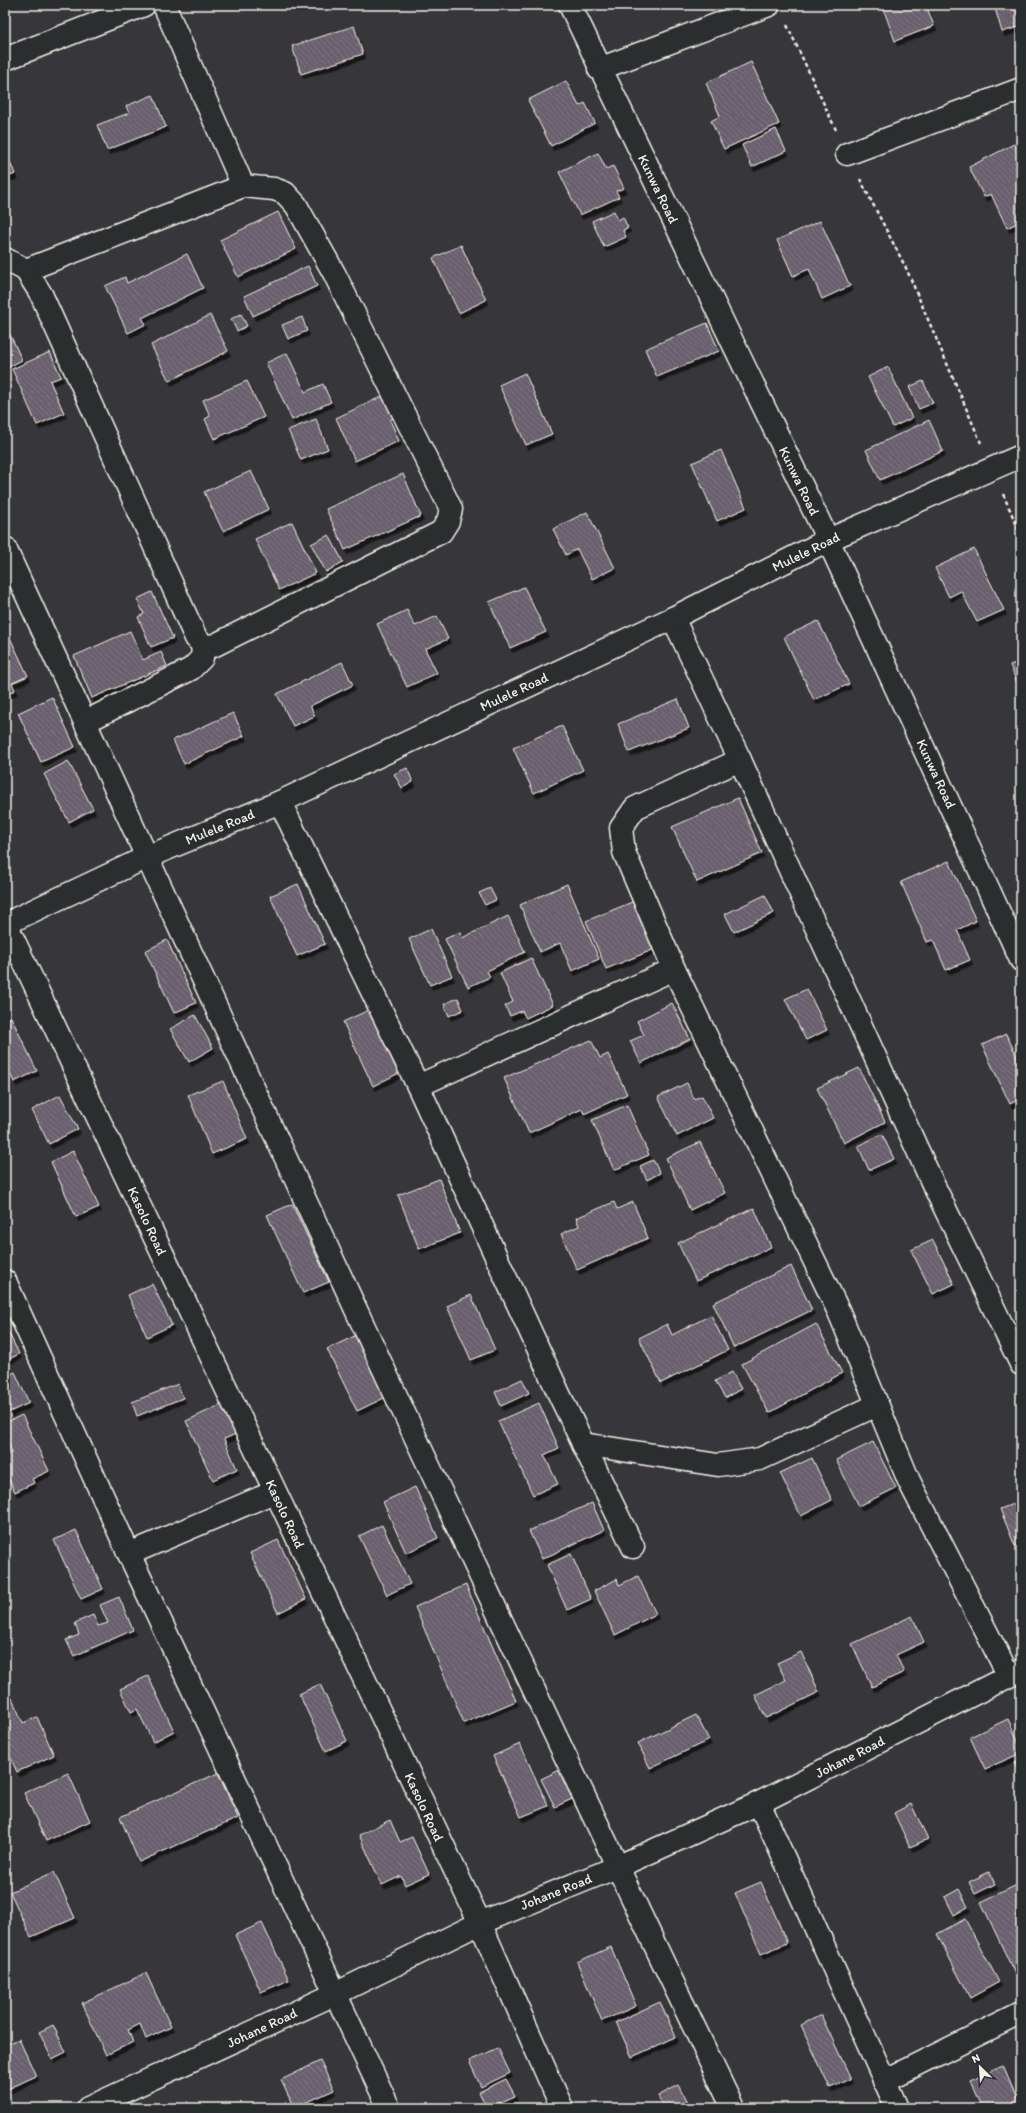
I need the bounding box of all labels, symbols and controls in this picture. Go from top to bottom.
street label: Kunwa Road [634,152,682,227]
street label: Kunwa Road [775,444,823,519]
street label: Mulele Road [769,528,843,576]
street label: Mulele Road [477,669,551,715]
street label: Kunwa Road [913,737,960,812]
street label: Mulele Road [183,805,258,849]
street label: Kasolo Road [124,1184,170,1258]
street label: Kasolo Road [262,1477,308,1551]
street label: Johane Road [812,1732,888,1782]
street label: Kasolo Road [401,1770,447,1844]
street label: Johane Road [518,1870,595,1914]
street label: Johane Road [224,2004,300,2052]
north arrow [960,2047,1000,2087]
text: N [970,2051,982,2066]

